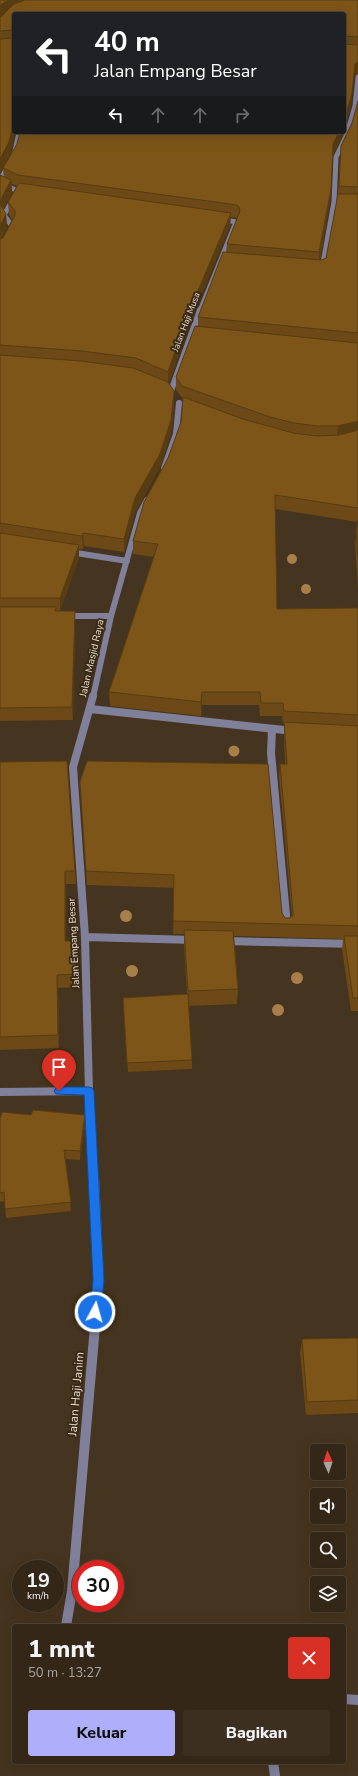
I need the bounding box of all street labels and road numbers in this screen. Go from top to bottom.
street label: Jalan Haji Musa [169,290,203,354]
street label: Jalan Masjid Raya [76,618,108,699]
street label: Jalan Empang Besar [65,897,83,989]
street label: Jalan Haji Janim [64,1351,88,1438]

